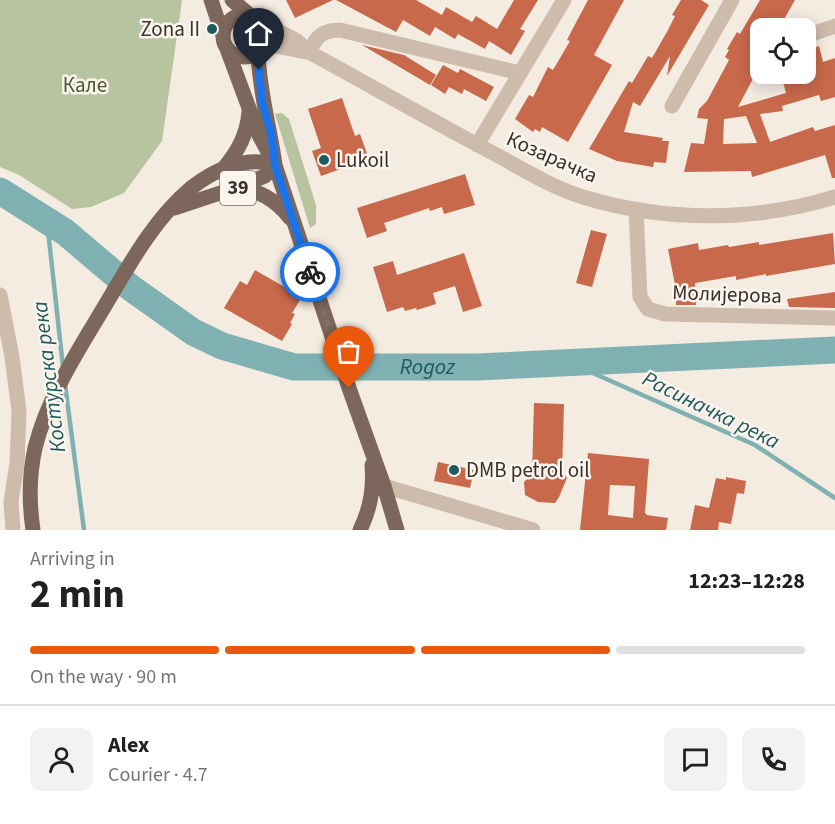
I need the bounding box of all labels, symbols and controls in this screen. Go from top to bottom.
pin [233,8,284,70]
place label: Zona II [140,14,200,44]
icon: home [242,17,275,50]
map controls [750,18,816,84]
button: locate [750,18,816,84]
marker: Zona II [205,22,219,36]
park label: Кале [63,70,107,100]
street label: Козарачка [502,124,602,190]
place label: Lukoil [336,145,389,175]
marker: Lukoil [317,153,331,167]
road number: 39 [220,171,256,205]
courier [280,242,340,302]
icon: bike [294,256,327,289]
street label: Молијерова [672,277,782,311]
water label: Костурска река [24,299,74,455]
pin [323,326,374,388]
icon: bag [332,335,365,368]
water label: Rogoz [400,351,456,383]
water label: Расиначка река [637,363,785,457]
place label: DMB petrol oil [466,455,590,485]
marker: DMB petrol oil [447,463,461,477]
text: Arriving in [30,545,115,573]
text: 12:23–12:28 [688,565,805,597]
text: 2 min [30,567,125,623]
text: On the way · 90 m [30,663,177,691]
button: person [30,728,93,791]
button: chat [664,728,727,791]
button: phone [742,728,805,791]
text: Alex [108,729,149,761]
text: Courier · 4.7 [108,761,208,789]

